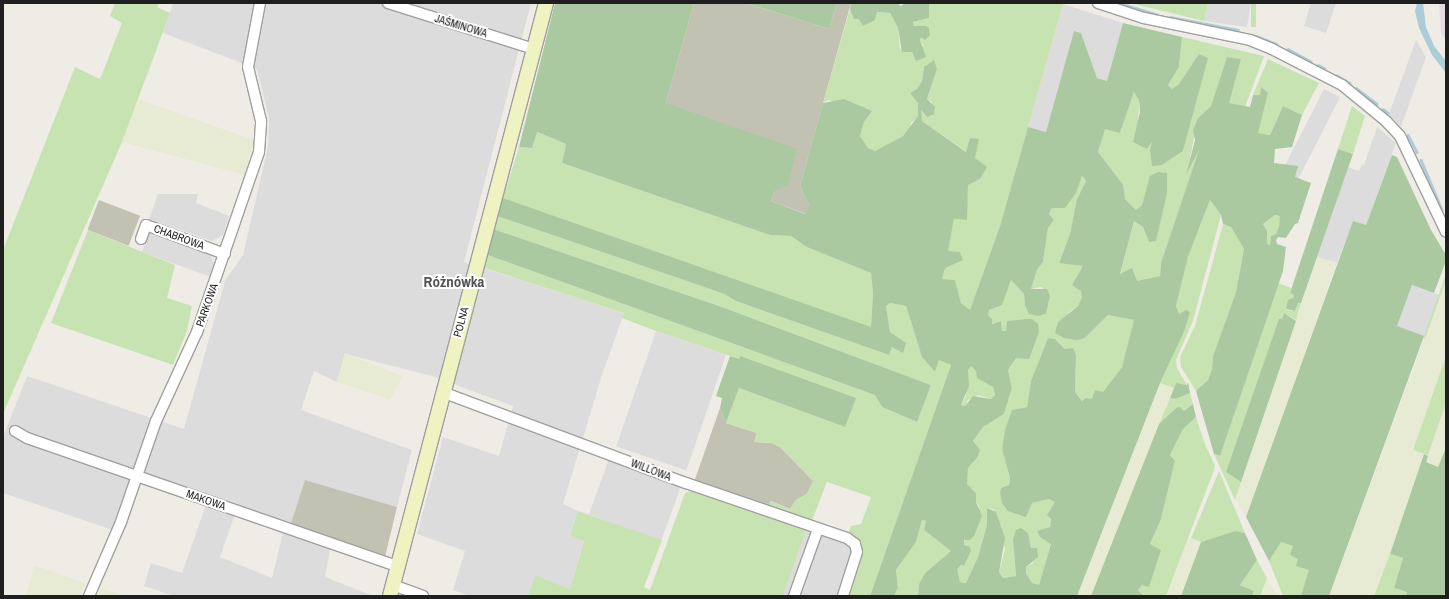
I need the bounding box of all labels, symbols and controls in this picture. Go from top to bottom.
street label: JAŚMINOWA [433,12,489,40]
street label: CHABROWA [152,222,206,252]
district label: Różnówka [424,273,484,291]
street label: PARKOWA [193,282,221,328]
street label: POLNA [451,306,471,338]
street label: WILLOWA [629,456,673,484]
street label: MAKOWA [185,487,227,513]

